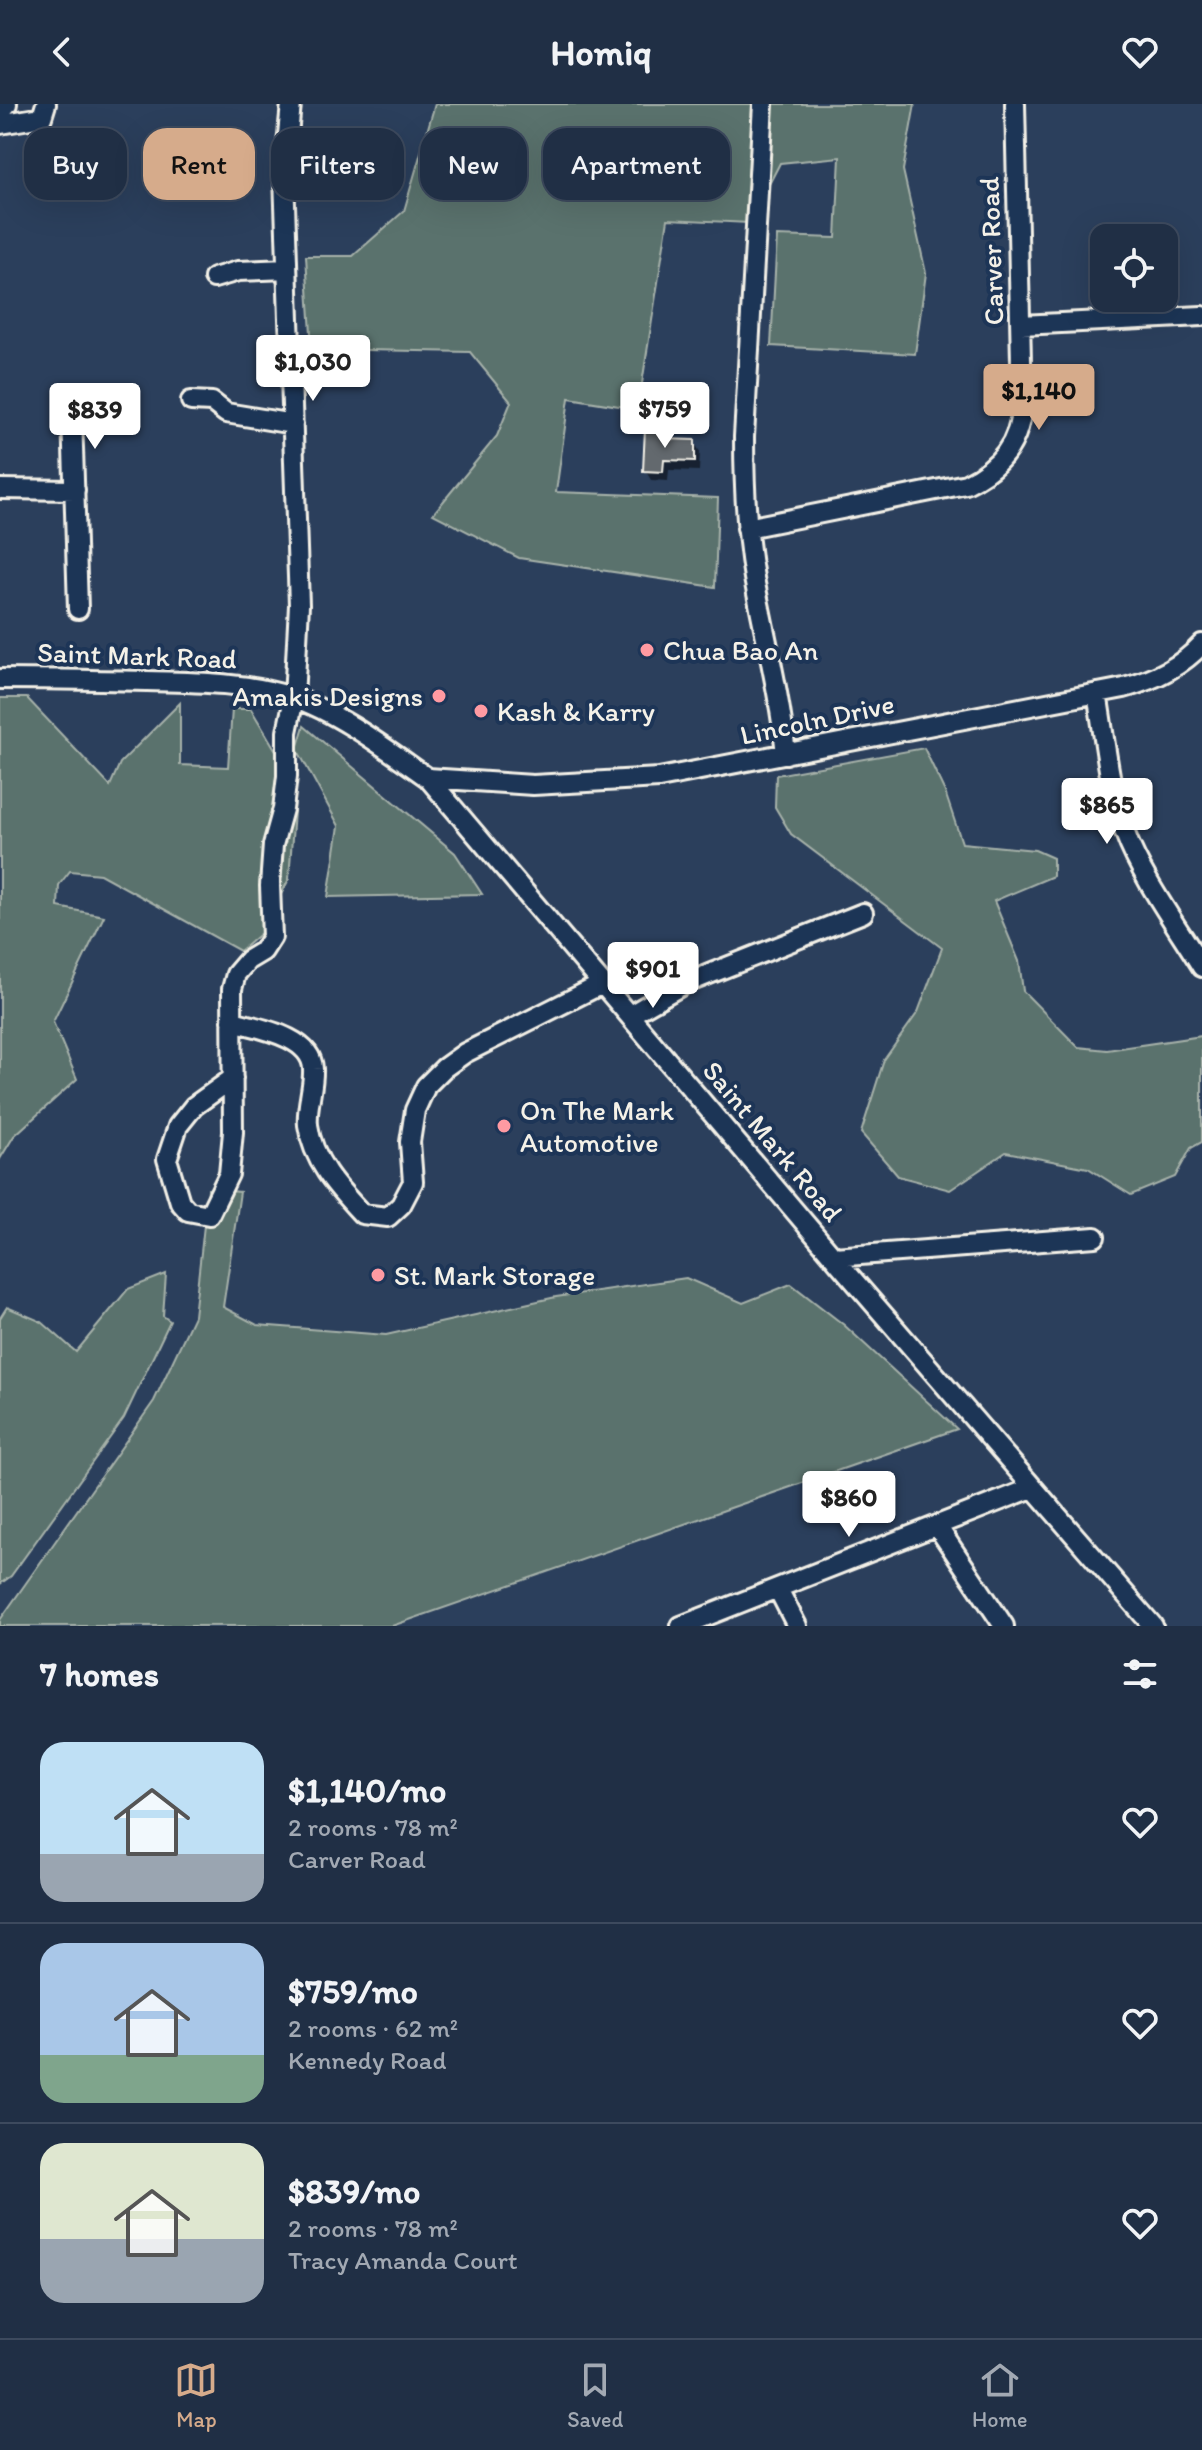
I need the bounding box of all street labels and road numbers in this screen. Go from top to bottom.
street label: Carver Road [971,176,1011,326]
street label: Saint Mark Road [37,635,237,675]
street label: Lincoln Drive [737,686,897,752]
street label: Saint Mark Road [696,1054,850,1228]

